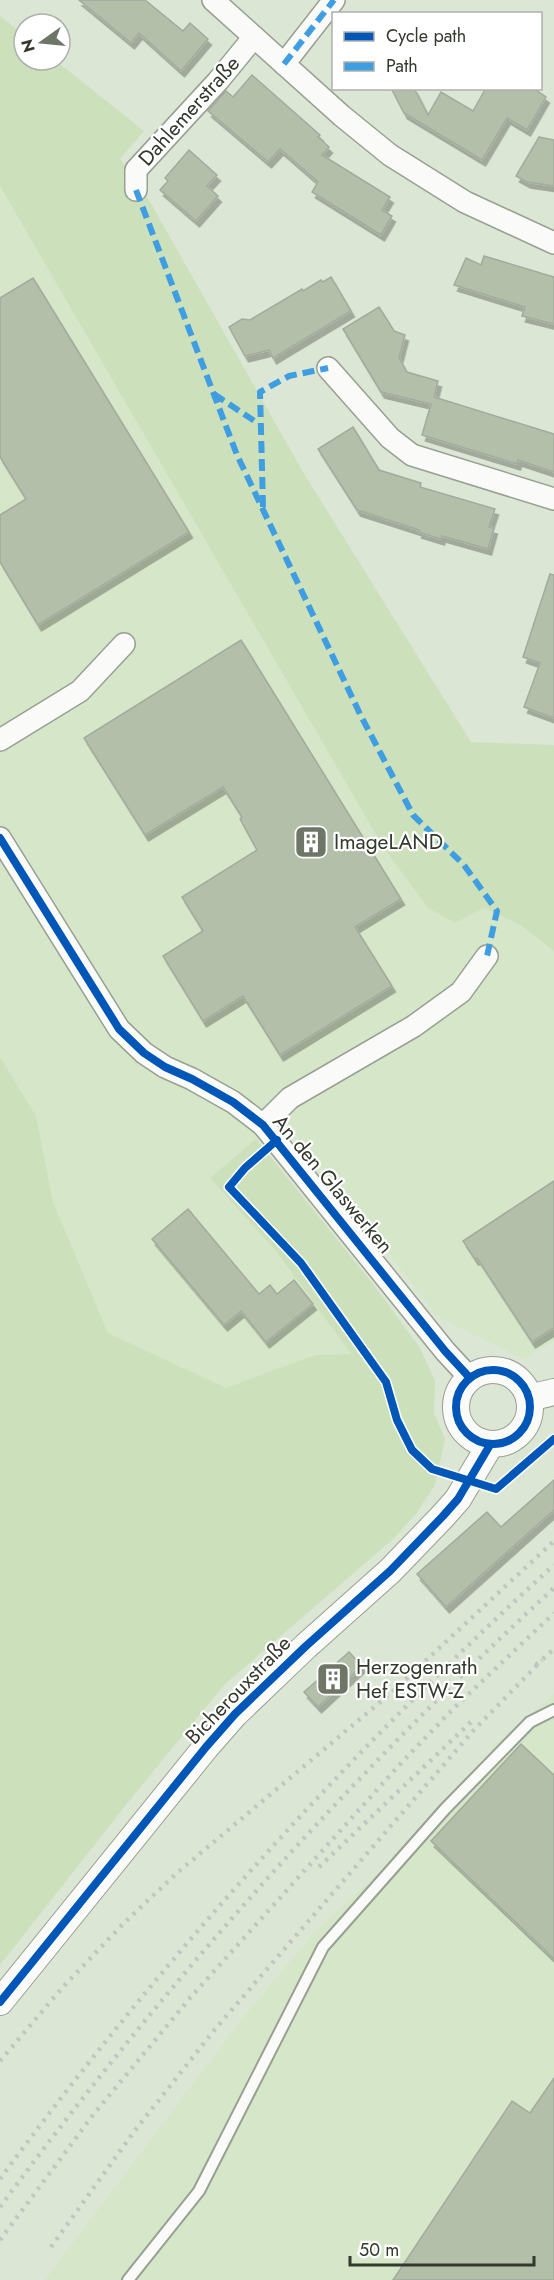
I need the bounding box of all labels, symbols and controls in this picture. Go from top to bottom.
north arrow [12,12,72,72]
legend [332,12,542,90]
text: Cycle path [386,23,466,49]
text: N [15,37,41,55]
street label: Dahlemerstraße [131,49,247,173]
text: Path [386,53,418,79]
building icon: ImageLAND [293,824,329,860]
place label: ImageLAND [334,827,443,857]
street label: An den Glaswerken [266,1108,400,1260]
street label: Bicherouxstraße [178,1629,298,1751]
place label: Herzogenrath Hef ESTW-Z [356,1652,478,1706]
building icon: Herzogenrath Hef ESTW-Z [315,1661,351,1697]
scale bar [350,2229,534,2267]
text: 50 m [359,2237,399,2263]

